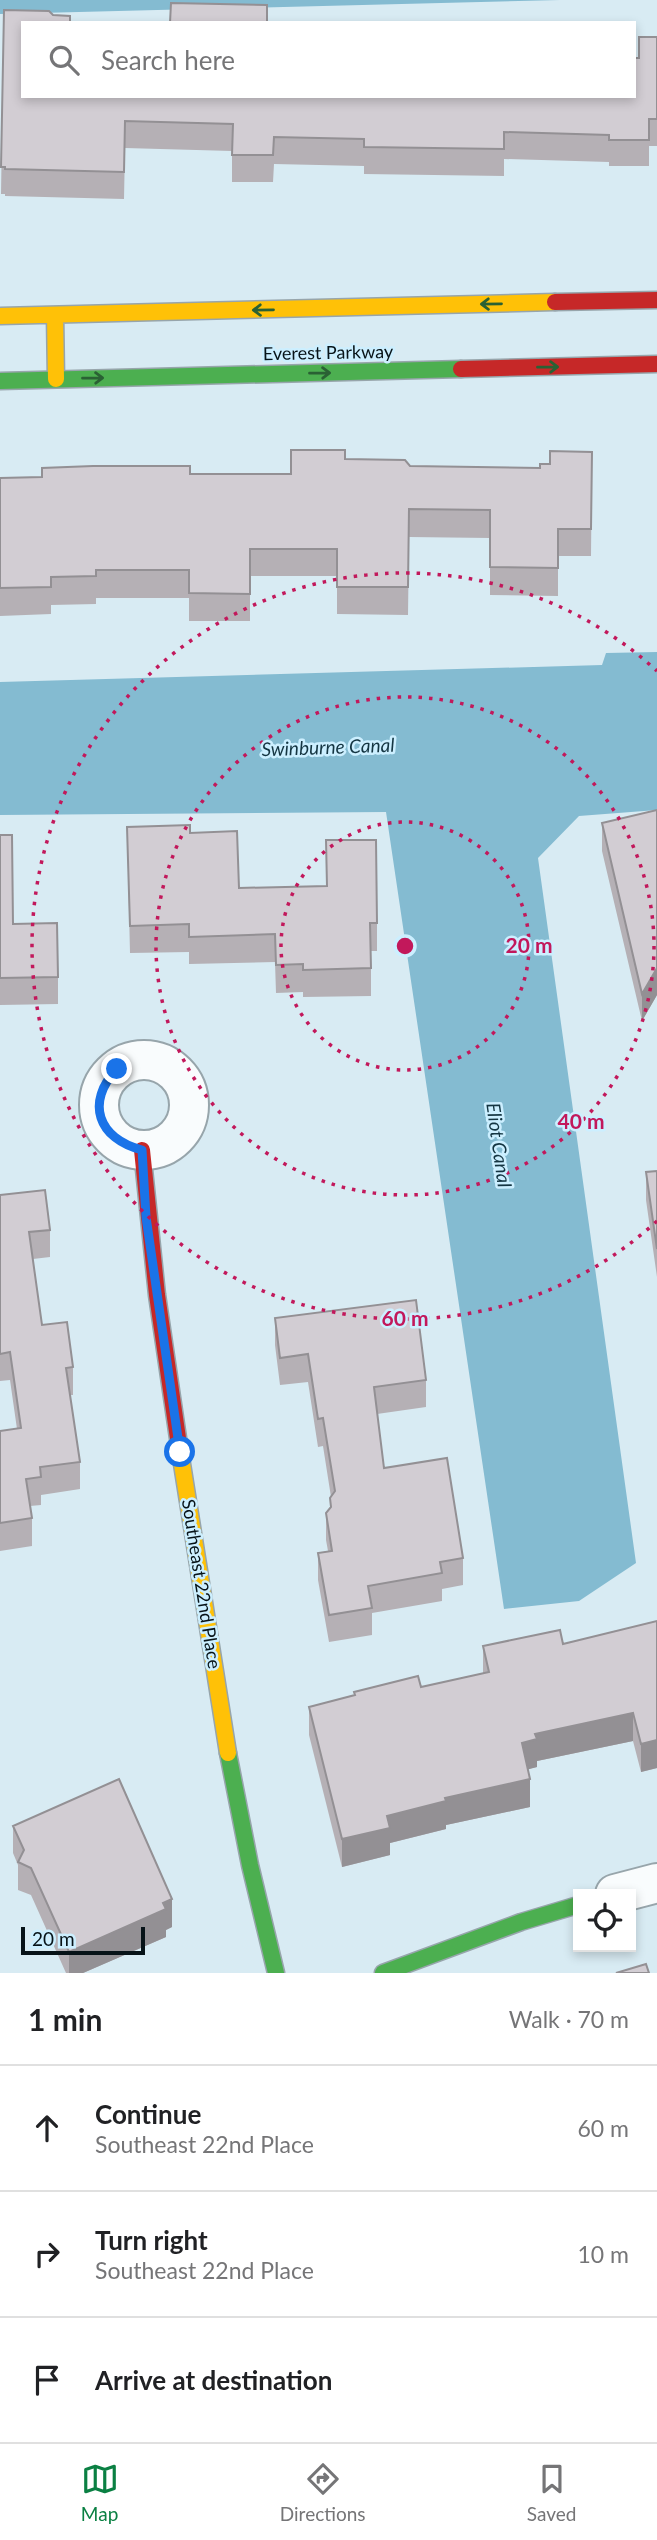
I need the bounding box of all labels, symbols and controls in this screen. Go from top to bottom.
search box [21,21,636,98]
icon: search [45,41,83,79]
text: Search here [101,44,235,76]
one-way arrow [480,297,503,311]
one-way arrow [252,303,275,316]
street label: Everest Parkway [263,340,394,364]
one-way arrow [536,360,559,374]
one-way arrow [308,366,331,380]
one-way arrow [81,372,104,385]
water label: Swinburne Canal [261,733,395,760]
text: 20 m [505,932,553,957]
centre of rings [393,934,417,958]
route end [101,1053,132,1084]
water label: Eliot Canal [482,1101,517,1189]
text: 40 m [557,1108,605,1133]
text: 60 m [381,1305,429,1330]
route start [164,1436,195,1467]
street label: Southeast 22nd Place [178,1498,226,1670]
map controls [573,1889,636,1952]
button: locate [573,1889,636,1952]
scale bar [21,1924,145,1956]
text: 20 m [32,1927,75,1950]
text: 1 min [28,2001,102,2037]
text: Walk · 70 m [509,2005,629,2033]
text: Continue [95,2098,201,2130]
icon: ahead [28,2109,66,2147]
text: 60 m [578,2114,629,2142]
text: Southeast 22nd Place [95,2130,314,2158]
text: Turn right [95,2224,208,2256]
icon: right [28,2235,66,2273]
text: 10 m [578,2240,629,2268]
text: Southeast 22nd Place [95,2256,314,2284]
icon: arrive [28,2361,66,2399]
text: Arrive at destination [95,2364,332,2396]
tab: Map [81,2460,119,2525]
tab: Directions [280,2460,366,2525]
tab: Saved [527,2460,576,2525]

